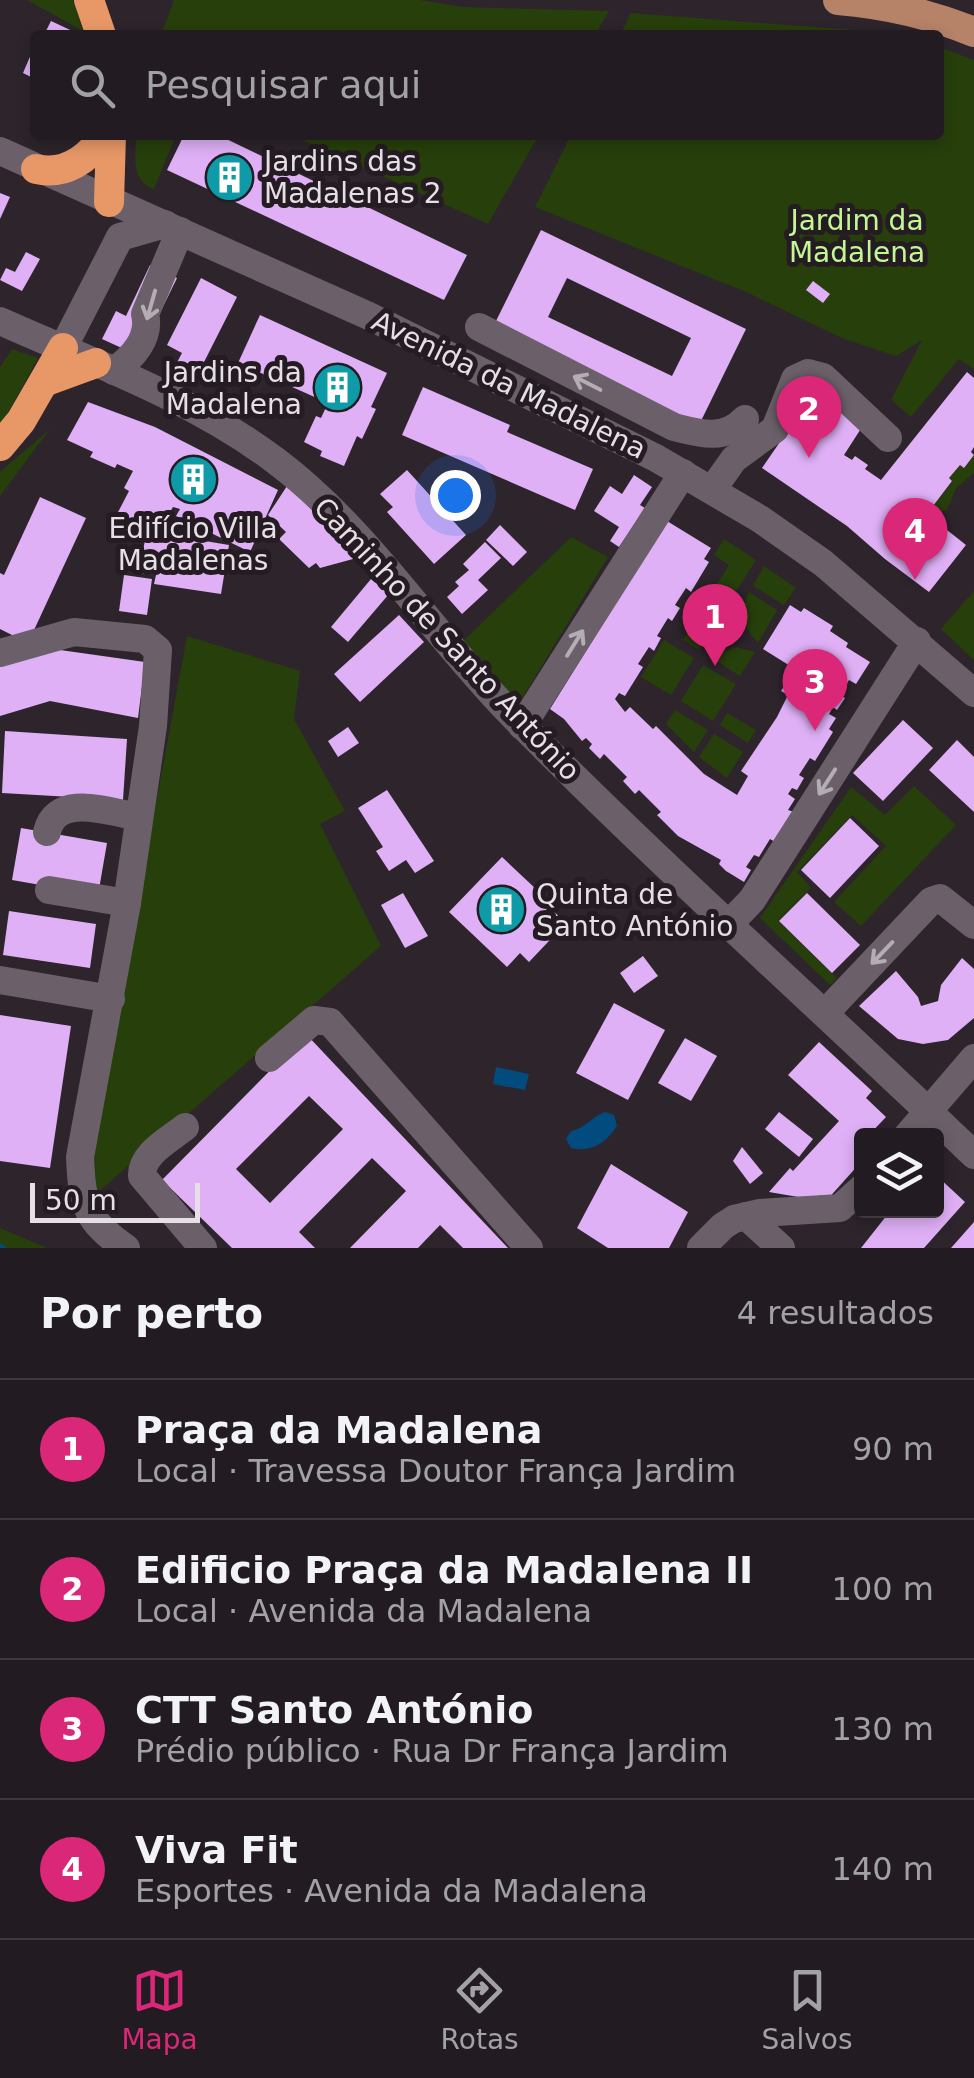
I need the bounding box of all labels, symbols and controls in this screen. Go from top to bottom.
search box [30,30,944,140]
icon: search [65,58,120,113]
text: Pesquisar aqui [145,63,421,107]
place label: Jardins das Madalenas 2 [262,145,441,210]
building icon: Jardins das Madalenas 2 [203,151,255,203]
park label: Jardim da Madalena [788,204,925,269]
one-way arrow [141,289,160,320]
street label: Avenida da Madalena [367,304,651,466]
place label: Jardins da Madalena [162,356,302,421]
building icon: Jardins da Madalena [311,362,363,414]
one-way arrow [573,373,603,392]
pin: 2 [776,376,842,458]
building icon: Edifício Villa Madalenas [167,454,219,506]
your location [430,470,481,521]
street label: Caminho de Santo António [307,491,587,787]
pin: 4 [882,498,948,580]
place label: Edifício Villa Madalenas [108,512,278,577]
pin: 1 [682,584,748,666]
one-way arrow [564,630,585,658]
pin: 3 [782,648,848,731]
one-way arrow [817,768,838,796]
place label: Quinta de Santo António [536,878,733,943]
building icon: Quinta de Santo António [475,884,527,936]
one-way arrow [870,940,894,964]
map controls [854,1128,944,1218]
button: layers [854,1128,944,1218]
scale bar [30,1178,200,1222]
text: 50 m [45,1184,117,1217]
text: Por perto [40,1289,263,1338]
text: 4 resultados [737,1294,934,1332]
text: Praça da Madalena [135,1408,543,1452]
text: 1 [61,1430,84,1468]
text: 90 m [852,1430,934,1468]
text: Local · Travessa Doutor França Jardim [135,1452,736,1490]
text: Edificio Praça da Madalena II [135,1548,753,1592]
text: 2 [61,1570,84,1608]
text: 100 m [832,1570,934,1608]
text: Local · Avenida da Madalena [135,1592,592,1630]
text: CTT Santo António [135,1688,533,1732]
text: 3 [61,1710,84,1748]
text: 130 m [832,1710,934,1748]
text: Prédio público · Rua Dr França Jardim [135,1732,729,1770]
text: Viva Fit [135,1828,298,1872]
text: 4 [61,1850,84,1888]
text: 140 m [832,1850,934,1888]
text: Esportes · Avenida da Madalena [135,1872,648,1910]
tab: Mapa [121,1963,198,2056]
tab: Rotas [441,1963,519,2056]
tab: Salvos [762,1963,853,2056]

